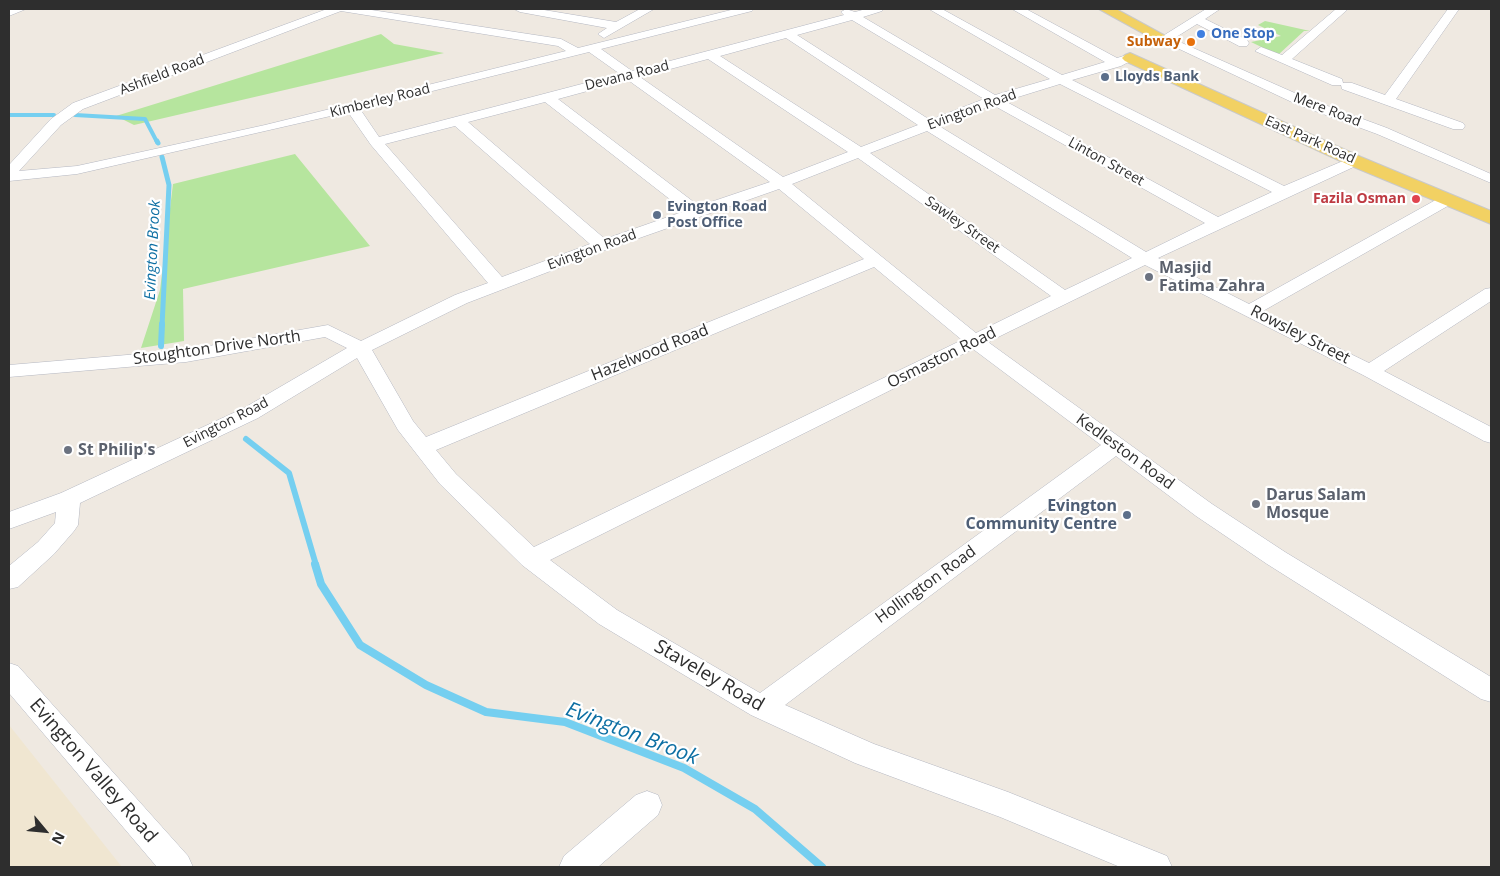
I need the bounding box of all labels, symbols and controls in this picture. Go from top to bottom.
place label: One Stop [1211,26,1275,42]
marker: One Stop [1195,28,1207,40]
place label: Subway [1127,34,1181,50]
marker: Subway [1185,36,1197,48]
street label: Ashfield Road [117,51,207,99]
street label: Devana Road [583,57,671,95]
place label: Lloyds Bank [1115,69,1199,85]
marker: Lloyds Bank [1099,71,1111,83]
street label: Kimberley Road [328,80,432,122]
street label: Evington Road [925,86,1019,134]
street label: Mere Road [1291,89,1363,131]
street label: East Park Road [1262,113,1358,167]
street label: Linton Street [1065,134,1147,190]
place label: Fazila Osman [1313,191,1406,207]
street label: Sawley Street [921,193,1003,257]
marker: Fazila Osman [1410,193,1422,205]
place label: Evington Road Post Office [667,199,767,232]
water label: Evington Brook [141,200,165,300]
marker: Evington Road Post Office [651,209,663,221]
street label: Evington Road [545,226,639,274]
place label: Masjid Fatima Zahra [1159,258,1265,296]
marker: Masjid Fatima Zahra [1143,271,1155,283]
street label: Rowsley Street [1247,302,1353,368]
street label: Hazelwood Road [588,321,712,385]
street label: Osmaston Road [884,323,1000,393]
street label: Stoughton Drive North [132,327,302,369]
street label: Evington Road [181,394,271,452]
street label: Kedleston Road [1072,410,1178,494]
place label: St Philip's [78,440,155,460]
marker: St Philip's [62,444,74,456]
place label: Darus Salam Mosque [1266,485,1366,523]
place label: Evington Community Centre [966,496,1117,534]
marker: Darus Salam Mosque [1250,498,1262,510]
marker: Evington Community Centre [1121,509,1133,521]
street label: Hollington Road [872,542,980,628]
street label: Staveley Road [650,635,768,717]
street label: Evington Valley Road [24,694,162,848]
water label: Evington Brook [562,697,702,771]
north arrow [20,806,70,856]
text: N [48,829,70,848]

